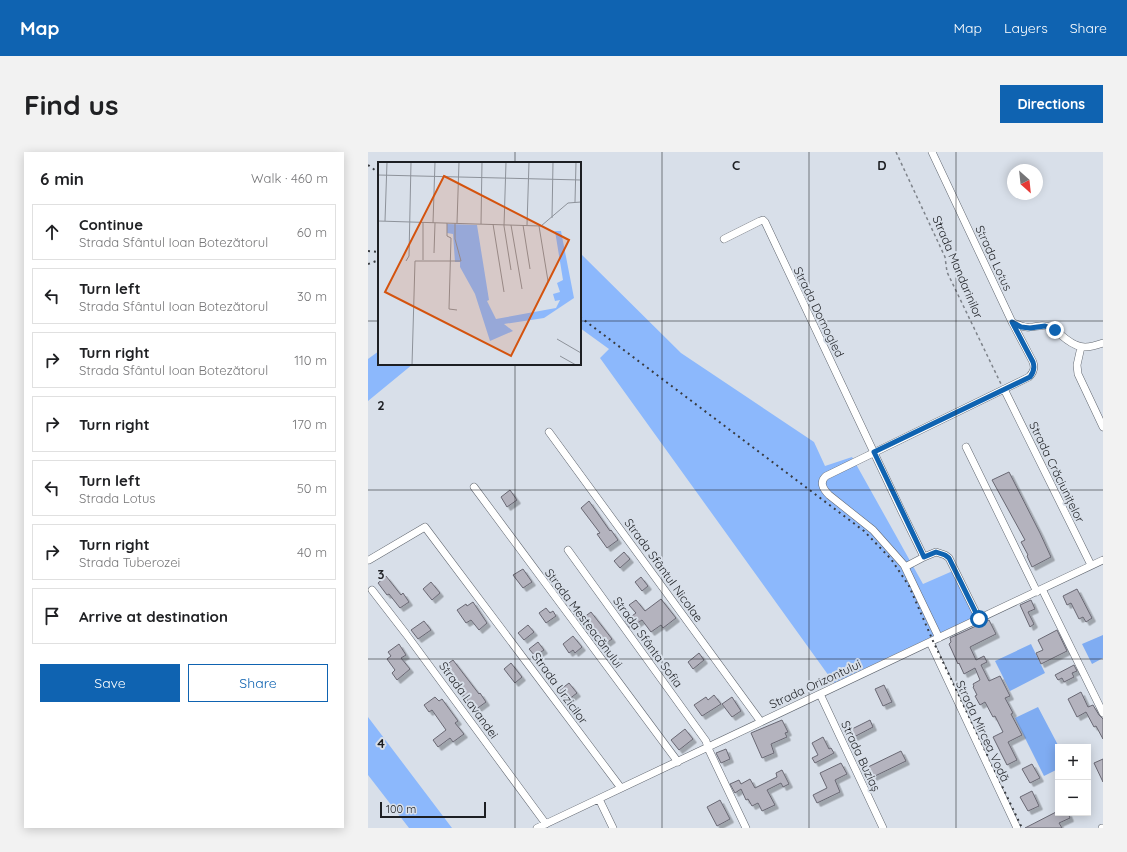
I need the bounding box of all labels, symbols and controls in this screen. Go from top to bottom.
text: Map [20,16,59,40]
text: Map [953,19,982,37]
text: Layers [1004,19,1048,37]
text: Share [1070,19,1107,37]
button: Directions [1000,85,1103,123]
text: Find us [24,87,118,122]
text: C [732,157,740,173]
text: D [877,157,887,173]
inset map [378,162,581,365]
north arrow [1007,164,1043,200]
text: 6 min [40,168,84,189]
text: Walk · 460 m [251,170,328,186]
street label: Strada Mandarinilor [930,213,987,321]
text: Continue [79,215,143,234]
icon: ahead [41,221,63,243]
street label: Strada Lotus [972,223,1016,293]
text: 60 m [297,224,327,240]
text: Strada Sfântul Ioan Botezătorul [79,234,268,250]
street label: Strada Domogled [791,264,847,360]
text: Turn left [79,279,141,298]
icon: left [41,285,63,307]
text: 30 m [297,288,327,304]
text: Strada Sfântul Ioan Botezătorul [79,298,268,314]
route end [1046,321,1064,339]
text: Turn right [79,343,150,362]
icon: right [41,349,63,371]
text: 110 m [294,352,327,368]
text: Strada Sfântul Ioan Botezătorul [79,362,268,378]
text: 2 [377,397,385,413]
icon: right [41,413,63,435]
text: Turn right [79,415,150,434]
text: 170 m [292,416,327,432]
street label: Strada Crăciunițelor [1026,419,1088,525]
text: Turn left [79,471,141,490]
icon: left [41,477,63,499]
text: 50 m [297,480,327,496]
text: Strada Lotus [79,490,155,506]
street label: Strada Sfântul Nicolae [621,515,707,625]
text: Turn right [79,535,150,554]
icon: right [41,541,63,563]
text: 40 m [297,544,327,560]
text: Strada Tuberozei [79,554,180,570]
street label: Strada Mesteacănului [542,565,626,671]
text: 3 [378,566,385,582]
street label: Strada Sfânta Sofia [610,594,686,690]
icon: arrive [41,605,63,627]
text: Arrive at destination [79,607,228,626]
route start [970,610,988,628]
street label: Strada Urzicilor [529,649,591,727]
street label: Strada Orizontului [767,656,863,712]
street label: Strada Lavandei [436,659,502,741]
button: Save [40,664,180,702]
button: Share [188,664,328,702]
street label: Strada Mircea Vodă [953,678,1013,784]
street label: Strada Buziaș [838,718,884,794]
text: 4 [377,735,385,751]
map controls [1055,744,1091,816]
button: + [1055,744,1091,780]
button: − [1055,780,1091,816]
scale bar [380,800,486,819]
text: 100 m [386,802,416,816]

